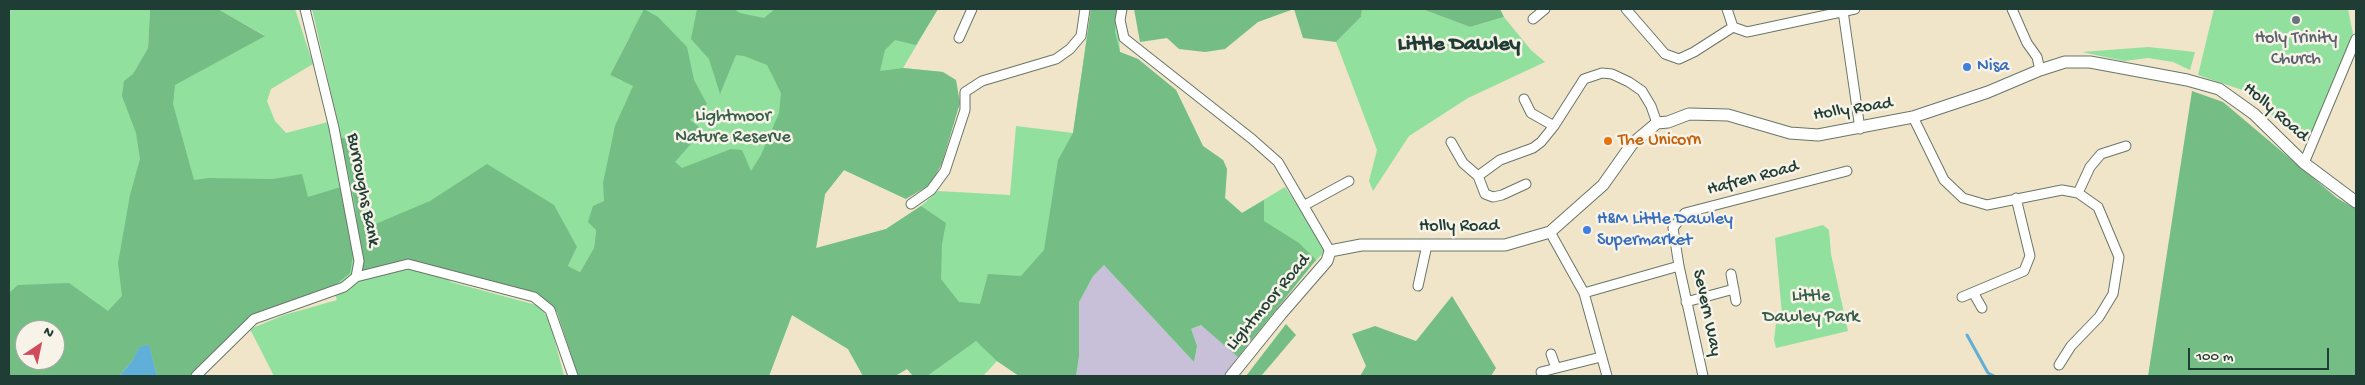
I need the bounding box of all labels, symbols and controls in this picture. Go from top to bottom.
marker: Holy Trinity Church [2290,14,2302,26]
place label: Holy Trinity Church [2255,28,2337,70]
district label: Little Dawley [1398,33,1520,59]
place label: Nisa [1977,56,2009,78]
marker: Nisa [1961,61,1973,73]
street label: Holly Road [2238,79,2312,147]
street label: Holly Road [1812,93,1894,127]
park label: Lightmoor Nature Reserve [675,106,791,148]
place label: The Unicorn [1618,130,1701,152]
street label: Burroughs Bank [340,132,384,248]
marker: The Unicorn [1602,135,1614,147]
street label: Hafren Road [1705,156,1801,202]
place label: H&M Little Dawley Supermarket [1597,209,1733,252]
street label: Holly Road [1419,216,1499,238]
marker: H&M Little Dawley Supermarket [1581,224,1593,236]
street label: Lightmoor Road [1222,250,1316,356]
street label: Severn Way [1686,268,1726,358]
park label: Little Dawley Park [1763,286,1859,328]
north arrow [15,320,65,370]
text: N [40,323,57,343]
scale bar [2190,338,2331,370]
text: 100 m [2196,348,2233,366]

